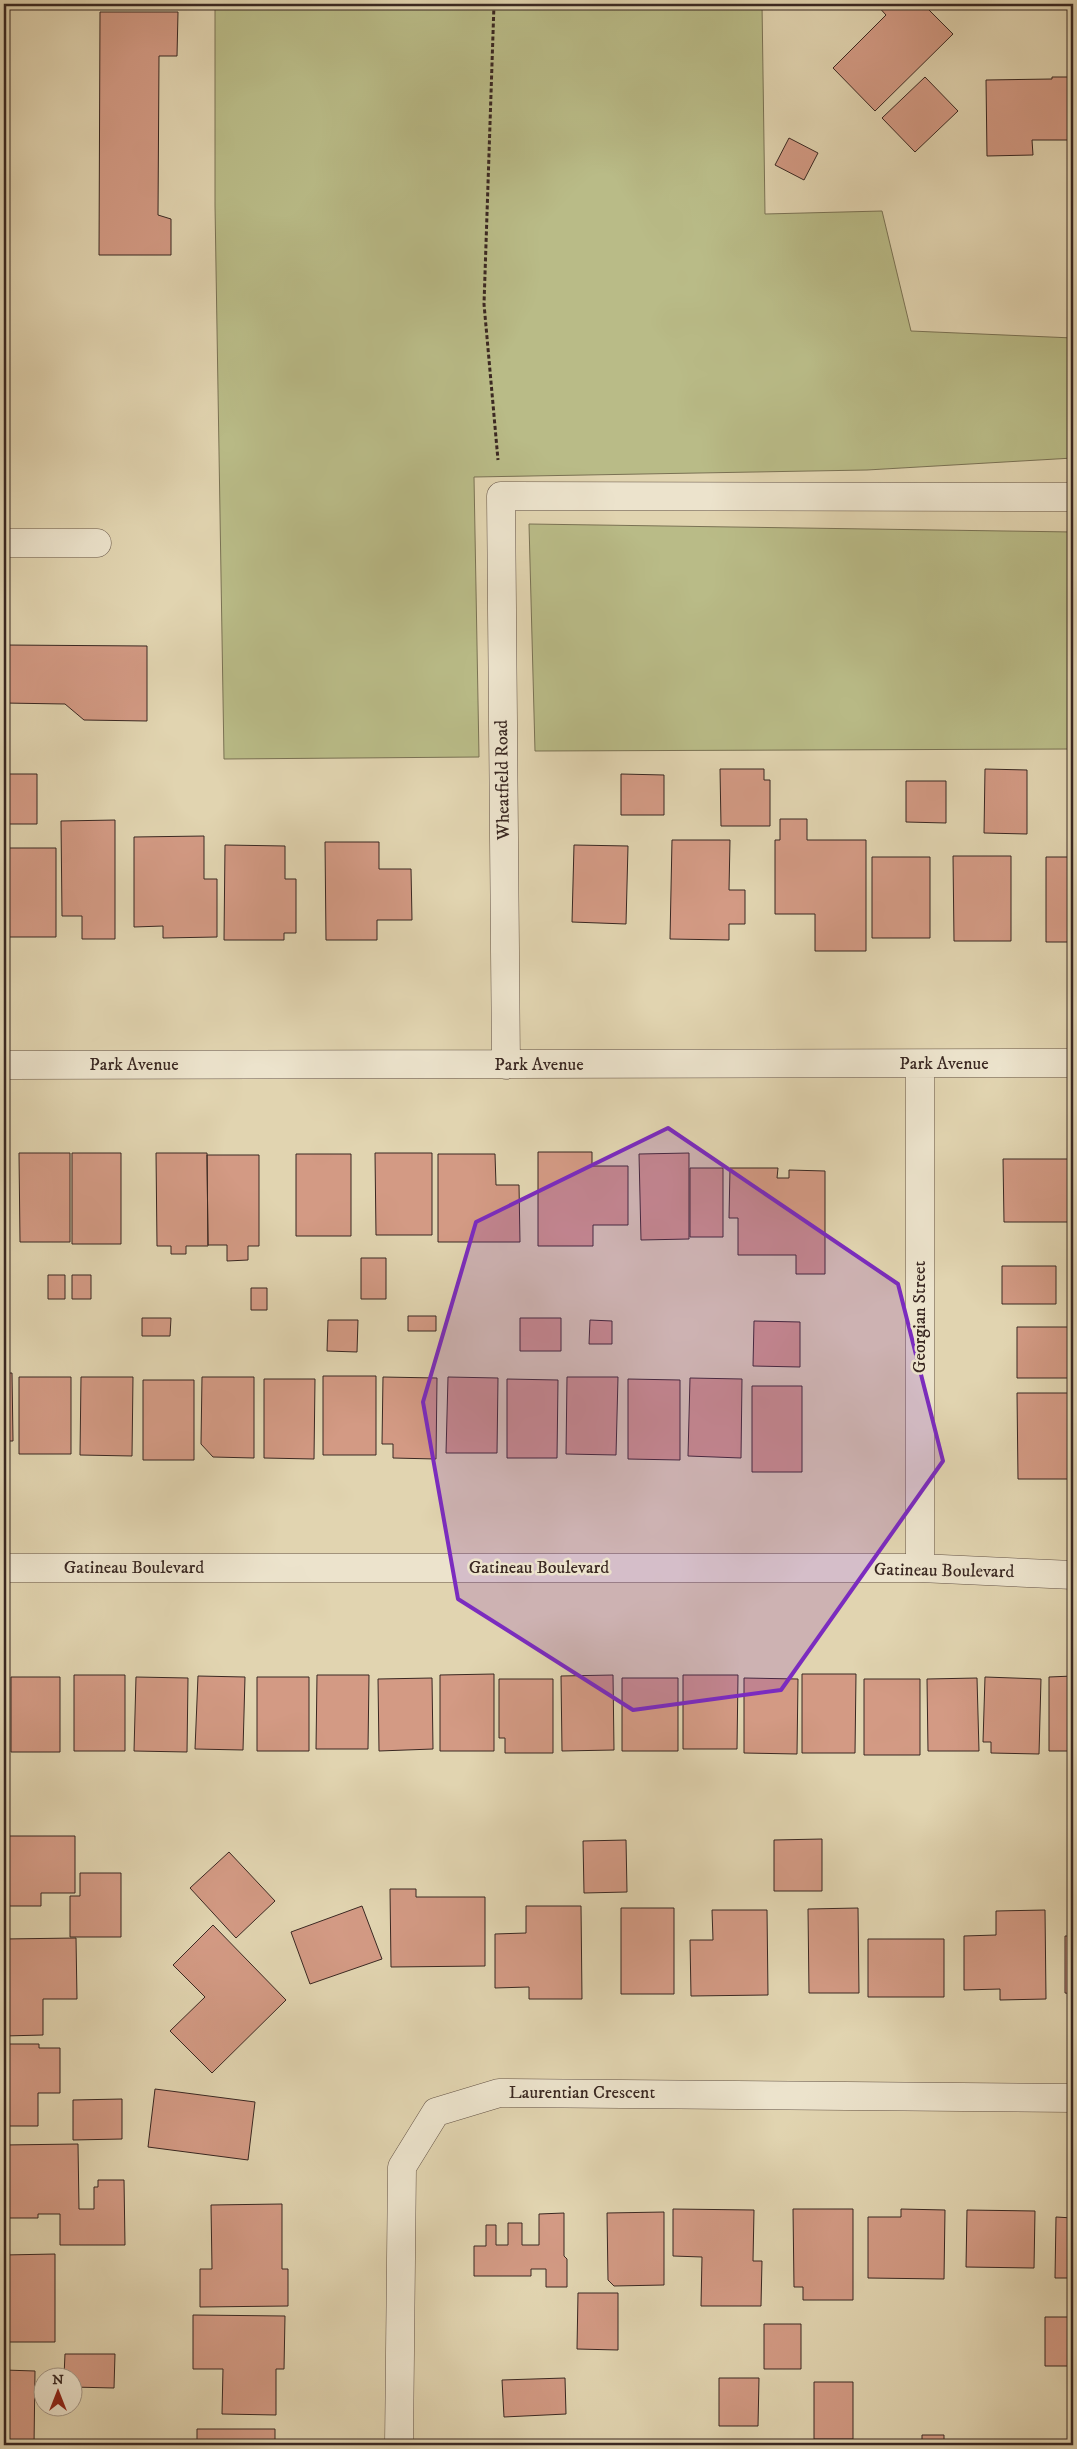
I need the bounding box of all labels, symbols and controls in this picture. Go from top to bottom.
street label: Wheatfield Road [491,720,515,841]
street label: Park Avenue [899,1053,989,1075]
street label: Park Avenue [89,1054,179,1076]
street label: Park Avenue [494,1054,584,1076]
street label: Georgian Street [909,1261,931,1373]
street label: Gatineau Boulevard [64,1557,204,1579]
street label: Gatineau Boulevard [469,1557,609,1579]
street label: Gatineau Boulevard [874,1559,1014,1583]
street label: Laurentian Crescent [509,2082,655,2104]
north arrow [32,2366,82,2416]
text: N [52,2371,64,2389]

